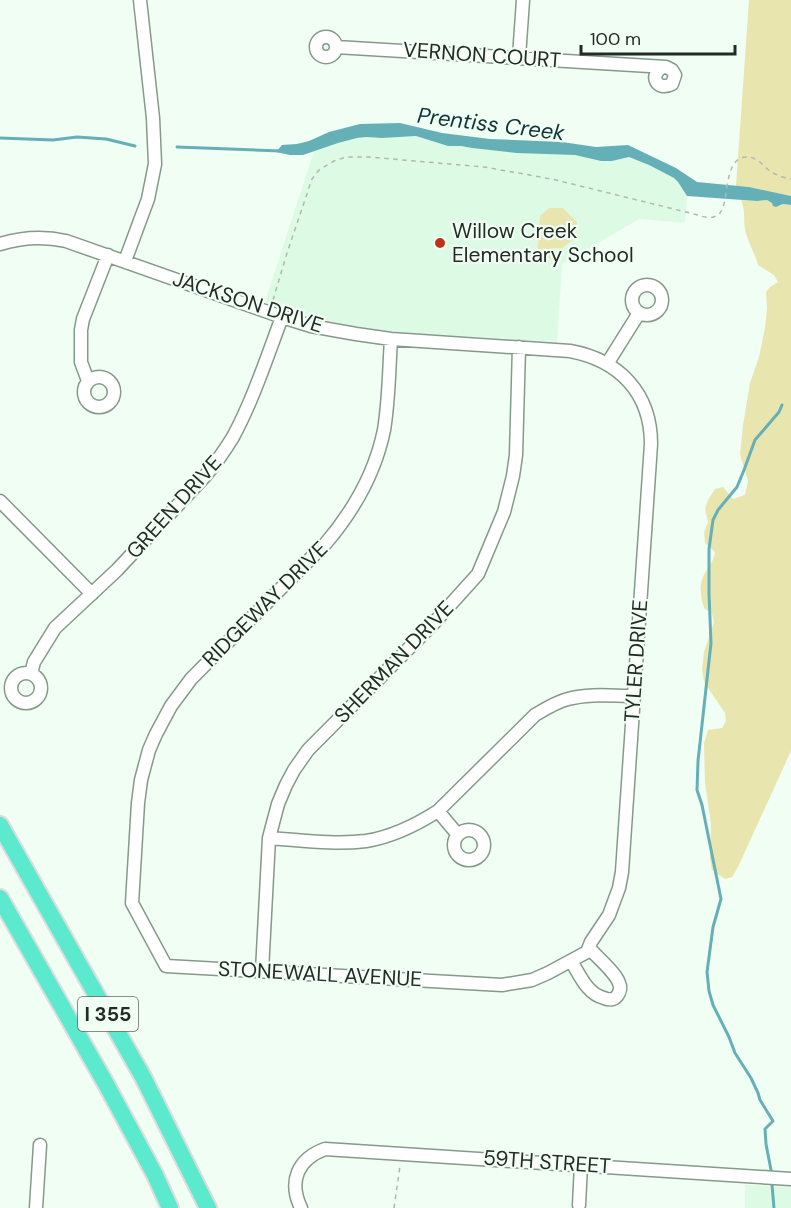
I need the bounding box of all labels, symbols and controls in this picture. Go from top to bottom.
scale bar [581,18,736,56]
text: 100 m [590,27,641,51]
street label: VERNON COURT [402,36,562,75]
water label: Prentiss Creek [416,101,567,148]
place label: Willow Creek Elementary School [452,217,634,269]
marker: Willow Creek Elementary School [433,236,447,250]
street label: JACKSON DRIVE [169,264,327,340]
street label: GREEN DRIVE [120,449,228,565]
street label: RIDGEWAY DRIVE [196,535,334,673]
street label: SHERMAN DRIVE [328,595,460,729]
street label: TYLER DRIVE [618,599,654,723]
street label: STONEWALL AVENUE [217,955,423,993]
road number: I 355 [78,997,138,1031]
street label: 59TH STREET [482,1144,612,1180]

